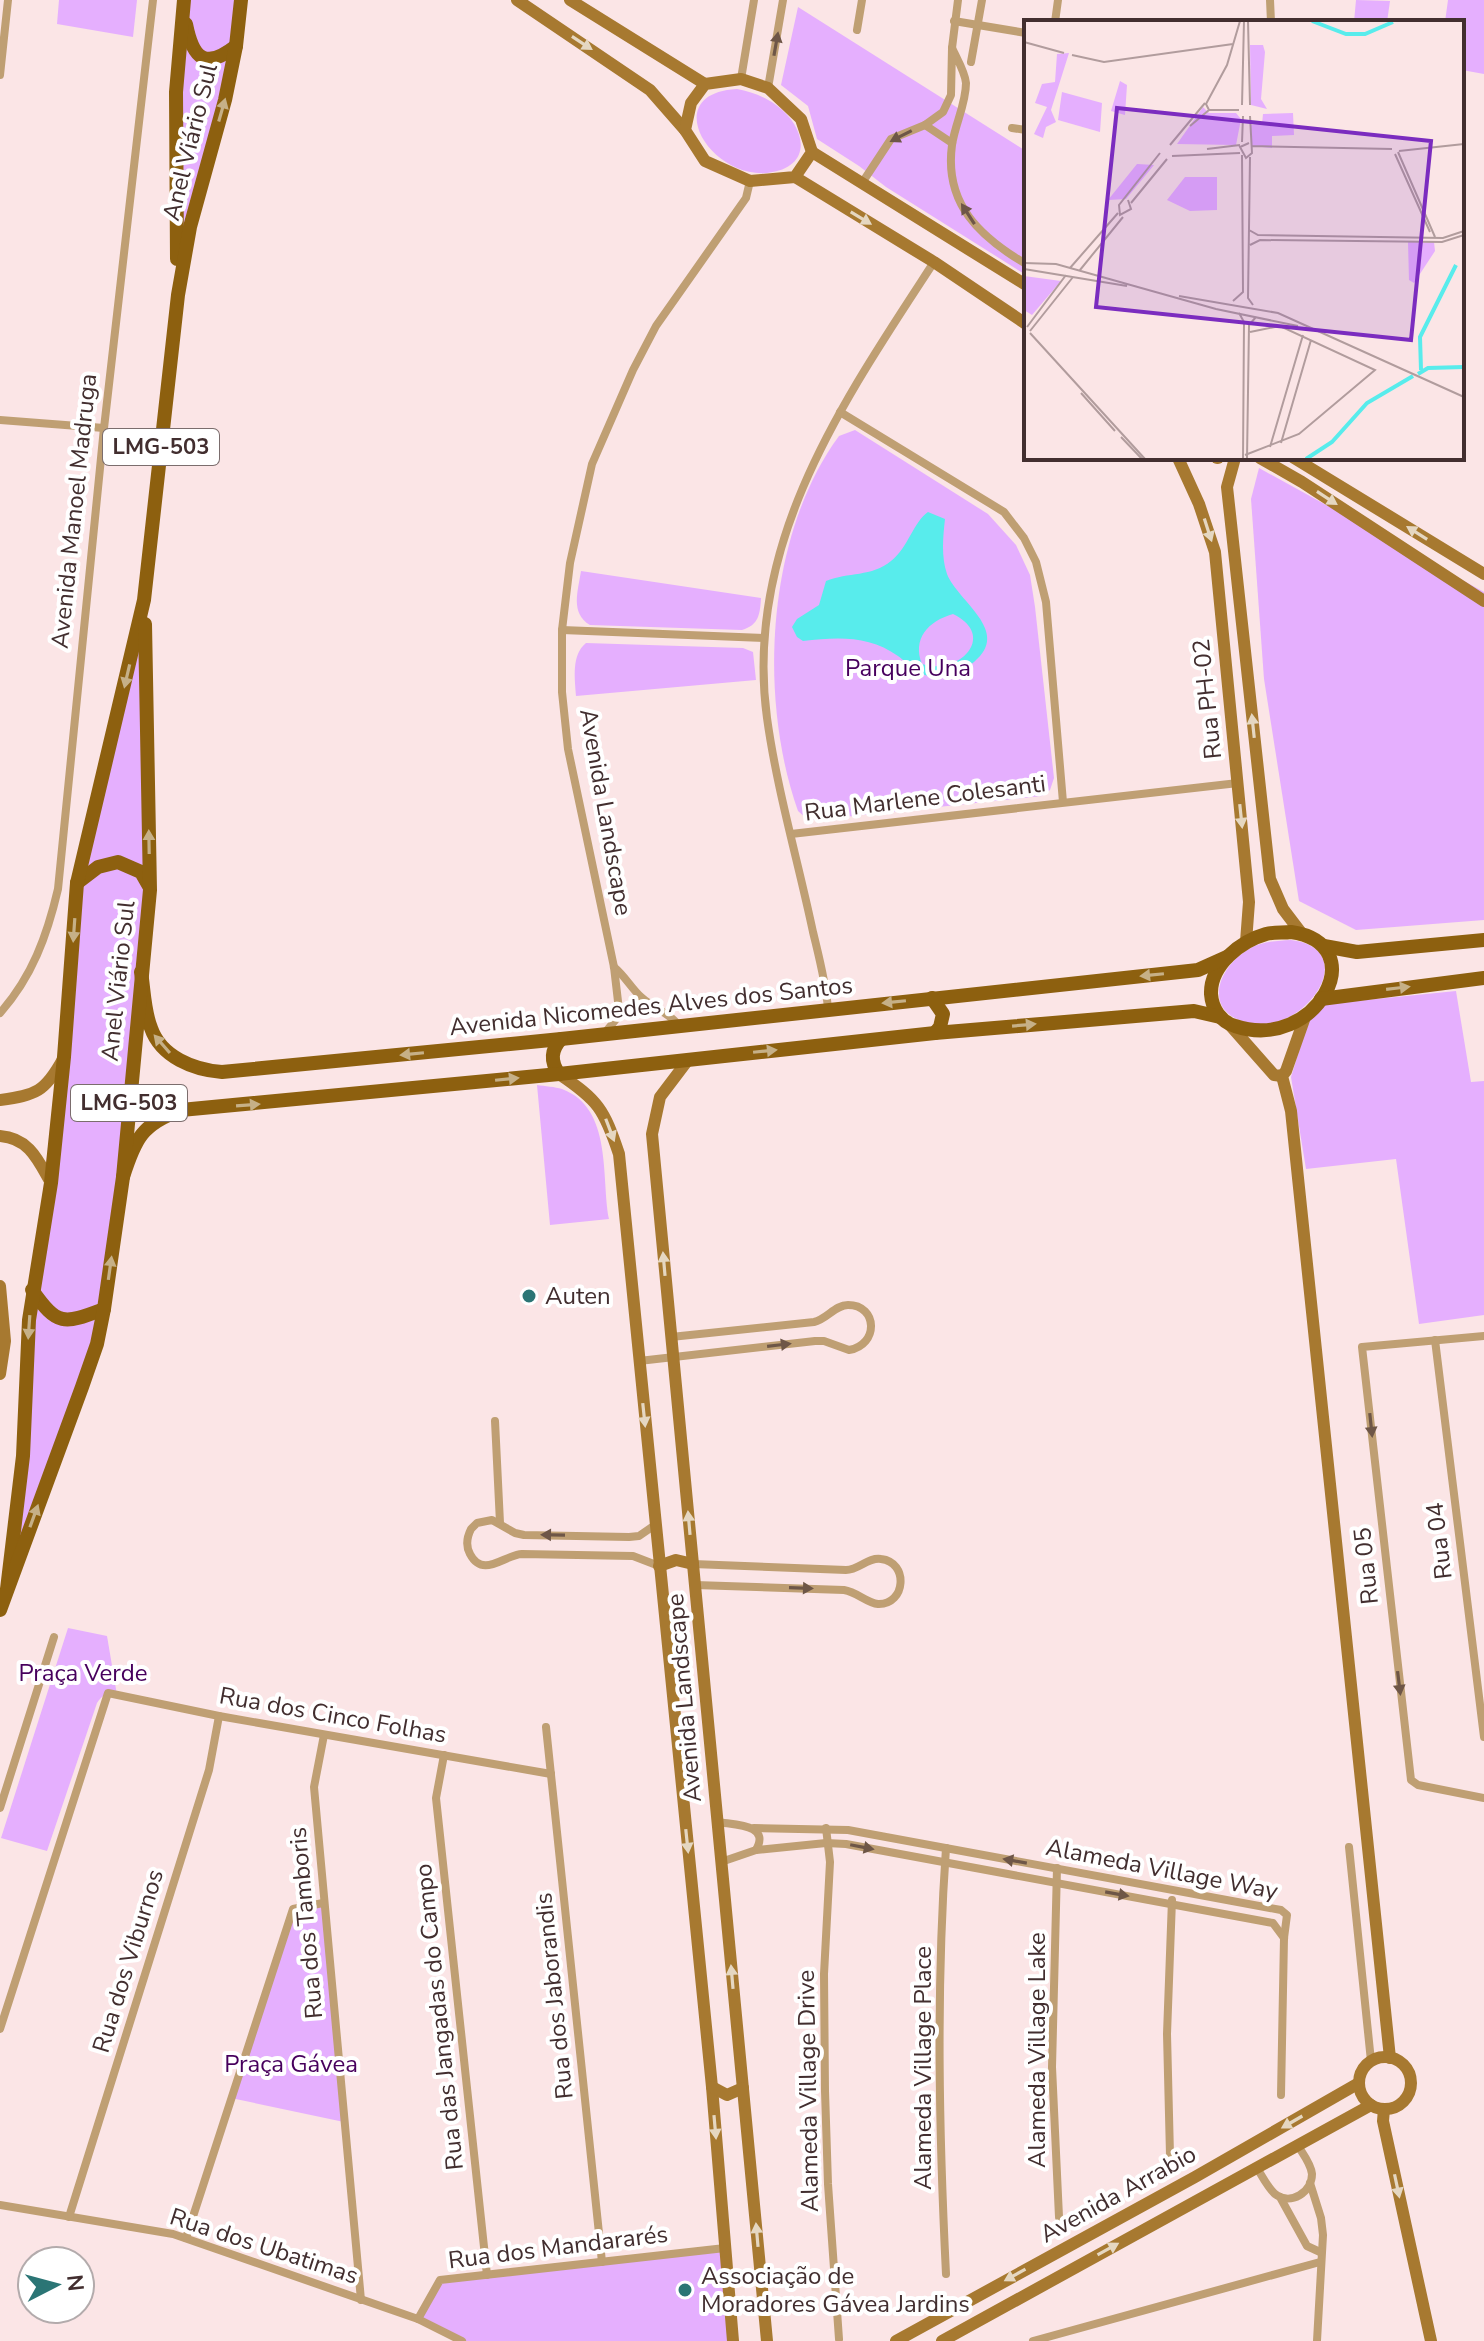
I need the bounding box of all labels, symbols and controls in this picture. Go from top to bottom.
inset map [1024,20,1464,460]
one-way arrow [770,31,782,56]
one-way arrow [571,35,593,49]
street label: Anel Viário Sul [155,60,225,224]
one-way arrow [216,98,229,122]
one-way arrow [889,129,912,143]
one-way arrow [962,203,976,225]
one-way arrow [850,211,872,225]
street label: Avenida Manoel Madruga [44,372,104,650]
road number: LMG-503 [103,429,219,465]
one-way arrow [1316,491,1337,506]
one-way arrow [1202,518,1214,542]
one-way arrow [1407,526,1428,541]
street label: Rua PH-02 [1185,637,1229,761]
park label: Parque Una [845,652,971,684]
one-way arrow [120,664,133,689]
street label: Avenida Landscape [572,706,640,918]
one-way arrow [1246,713,1259,738]
street label: Rua Marlene Colesanti [803,767,1047,829]
one-way arrow [1234,804,1247,829]
one-way arrow [143,829,155,854]
street label: Anel Viário Sul [94,899,142,1063]
one-way arrow [67,918,80,943]
one-way arrow [1139,968,1164,981]
street label: Avenida Nicomedes Alves dos Santos [448,969,854,1043]
one-way arrow [1386,982,1411,995]
one-way arrow [881,996,906,1009]
one-way arrow [1012,1018,1037,1031]
one-way arrow [154,1034,172,1053]
one-way arrow [753,1045,778,1058]
one-way arrow [400,1047,425,1060]
one-way arrow [495,1072,520,1085]
road number: LMG-503 [71,1085,187,1121]
one-way arrow [236,1098,261,1111]
one-way arrow [604,1118,617,1142]
one-way arrow [658,1251,671,1276]
one-way arrow [104,1255,117,1280]
place label: Auten [545,1280,611,1312]
marker: Auten [520,1287,538,1305]
one-way arrow [22,1315,35,1340]
one-way arrow [767,1339,792,1352]
one-way arrow [638,1403,651,1428]
one-way arrow [1364,1413,1377,1438]
street label: Rua 04 [1418,1501,1460,1581]
one-way arrow [28,1504,40,1528]
one-way arrow [682,1510,695,1535]
street label: Rua 05 [1346,1526,1386,1606]
one-way arrow [540,1529,565,1542]
one-way arrow [789,1582,814,1595]
street label: Avenida Landscape [659,1592,709,1804]
park label: Praça Verde [18,1657,148,1689]
one-way arrow [1393,1671,1406,1696]
street label: Rua dos Cinco Folhas [217,1679,449,1751]
street label: Rua dos Tamboris [282,1826,330,2020]
one-way arrow [680,1829,693,1854]
street label: Alameda Village Way [1043,1831,1281,1907]
one-way arrow [849,1841,874,1854]
one-way arrow [1002,1854,1027,1866]
street label: Rua das Jangadas do Campo [407,1862,471,2172]
street label: Rua dos Viburnos [85,1865,171,2057]
one-way arrow [1105,1889,1130,1901]
street label: Rua dos Jaborandis [527,1891,581,2101]
street label: Alameda Village Lake [1021,1932,1053,2168]
street label: Alameda Village Place [907,1946,939,2190]
one-way arrow [725,1964,738,1989]
street label: Alameda Village Drive [790,1970,826,2212]
park label: Praça Gávea [224,2048,358,2080]
one-way arrow [709,2115,722,2140]
one-way arrow [1281,2115,1303,2129]
street label: Avenida Arrabio [1034,2138,1202,2250]
one-way arrow [1391,2173,1404,2198]
street label: Rua dos Ubatimas [166,2200,362,2292]
street label: Rua dos Mandararés [446,2218,670,2276]
one-way arrow [750,2223,763,2248]
one-way arrow [1097,2243,1120,2256]
north arrow [16,2245,96,2325]
place label: Associação de Moradores Gávea Jardins [701,2260,970,2320]
one-way arrow [1004,2269,1027,2282]
text: N [59,2273,91,2293]
marker: Associação de Moradores Gávea Jardins [676,2281,694,2299]

